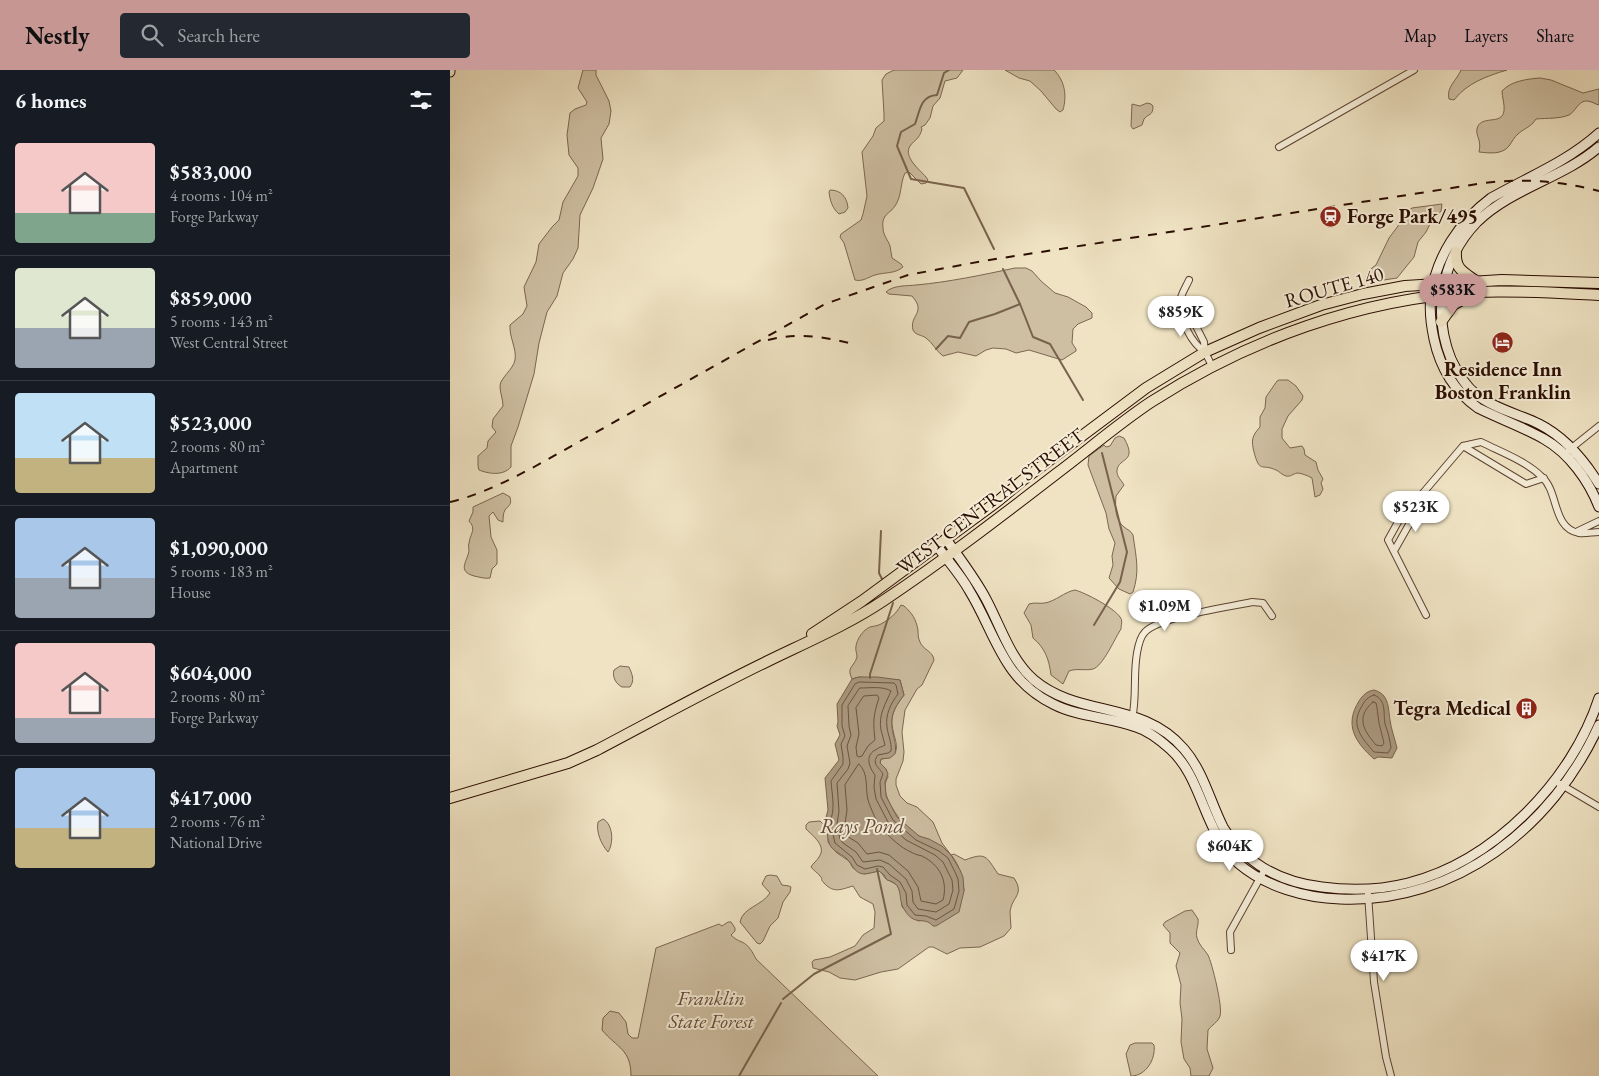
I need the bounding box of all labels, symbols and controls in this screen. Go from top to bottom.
search box [120,13,470,58]
text: Nestly [25,20,90,51]
icon: search [138,21,166,49]
text: Search here [178,23,260,48]
text: Map [1404,24,1436,47]
text: Layers [1464,24,1508,47]
text: Share [1536,24,1574,47]
icon: filters [407,86,435,114]
text: 6 homes [15,87,87,114]
text: $583,000 [170,158,252,185]
icon: home [55,163,115,223]
text: 4 rooms · 104 m² [170,185,273,206]
place label: Forge Park/495 [1347,203,1478,229]
station icon: Forge Park/495 [1319,204,1343,228]
text: Forge Parkway [170,206,259,227]
street label: ROUTE 140 [1282,260,1387,314]
pin: $583K [1418,274,1488,316]
text: $583K [1431,279,1475,300]
text: $859,000 [170,284,252,311]
icon: home [55,288,115,348]
pin: $859K [1146,296,1216,338]
text: $859K [1159,301,1203,322]
text: 5 rooms · 143 m² [170,311,273,332]
hotel icon: Residence Inn Boston Franklin [1491,331,1515,355]
text: West Central Street [170,332,288,353]
place label: Residence Inn Boston Franklin [1435,356,1571,405]
text: $523,000 [170,409,252,436]
icon: home [55,413,115,473]
street label: WEST CENTRAL STREET [891,421,1090,580]
text: 2 rooms · 80 m² [170,436,265,457]
text: Apartment [170,457,238,478]
pin: $523K [1381,490,1451,533]
text: $523K [1394,496,1438,517]
text: $1,090,000 [170,534,268,561]
icon: home [55,538,115,598]
text: 5 rooms · 183 m² [170,561,273,582]
text: House [170,582,211,603]
pin: $1.09M [1124,590,1206,632]
text: $1.09M [1139,595,1191,616]
text: $604,000 [170,659,252,686]
icon: home [55,663,115,723]
text: 2 rooms · 80 m² [170,686,265,707]
place label: Tegra Medical [1393,695,1511,721]
building icon: Tegra Medical [1515,696,1539,720]
text: Forge Parkway [170,707,259,728]
text: $417,000 [170,784,252,811]
icon: home [55,788,115,848]
text: 2 rooms · 76 m² [170,811,265,832]
water label: Rays Pond [820,812,904,839]
pin: $604K [1195,830,1265,872]
text: National Drive [170,832,262,853]
text: $604K [1208,835,1252,856]
pin: $417K [1349,940,1419,982]
text: $417K [1362,945,1406,966]
park label: Franklin State Forest [667,985,755,1034]

